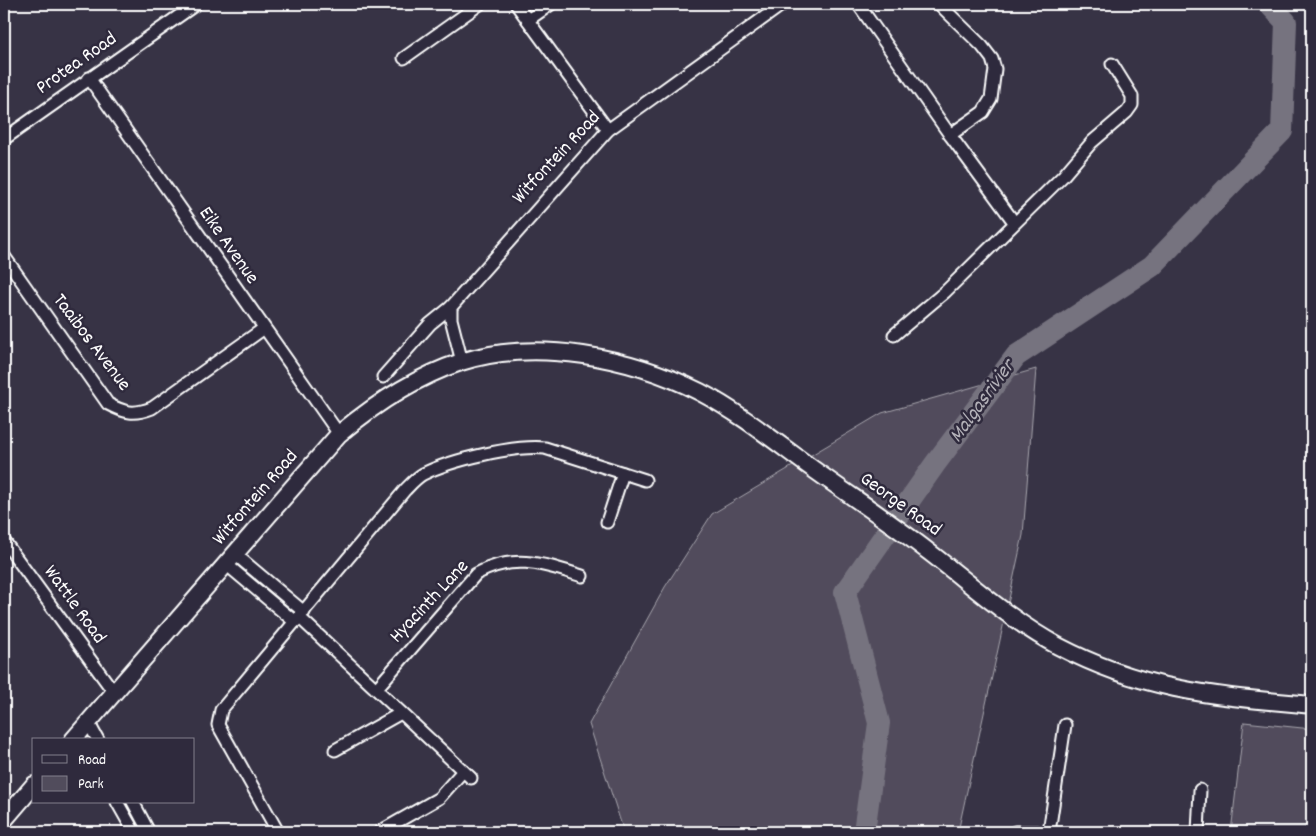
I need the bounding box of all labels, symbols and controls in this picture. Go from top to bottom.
street label: Protea Road [31,26,123,102]
street label: Witfontein Road [506,105,608,211]
street label: Eike Avenue [191,201,265,291]
street label: Taaibos Avenue [45,288,137,398]
water label: Malgasrivier [943,352,1025,450]
street label: Witfontein Road [206,444,306,552]
street label: George Road [853,466,947,544]
street label: Hyacinth Lane [384,554,476,650]
street label: Wattle Road [36,560,112,650]
legend [32,738,195,804]
text: Road [78,750,106,772]
text: Park [78,774,104,796]

